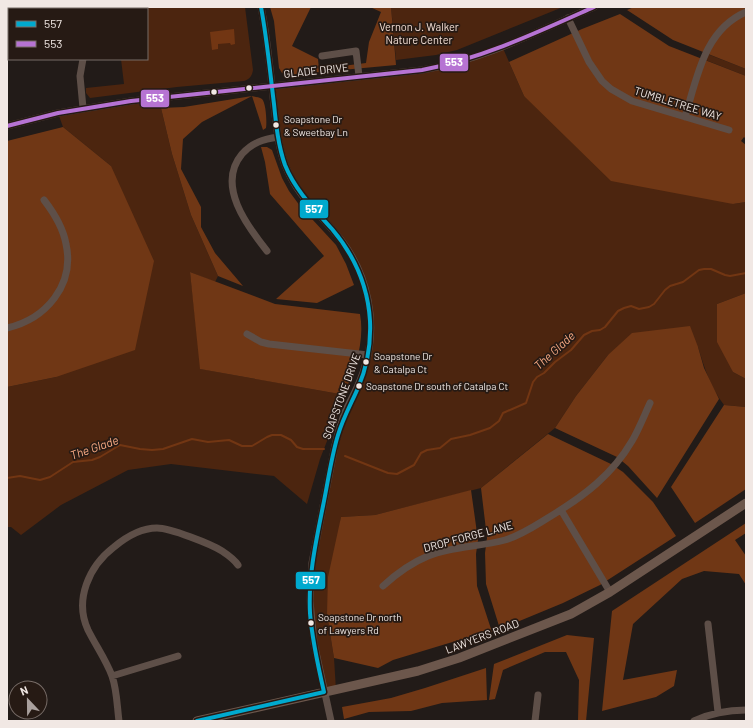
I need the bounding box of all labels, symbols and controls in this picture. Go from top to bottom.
legend [8,8,148,60]
text: 557 [44,16,62,30]
park label: Vernon J. Walker Nature Center [379,20,459,46]
text: 553 [44,36,63,50]
line badge: 553 [439,53,469,72]
text: 553 [445,55,463,68]
street label: GLADE DRIVE [283,60,349,80]
unlabelled marker [244,83,254,93]
street label: TUMBLETREE WAY [633,84,723,122]
unlabelled marker [209,87,219,97]
line badge: 553 [140,89,170,108]
text: 553 [146,91,164,104]
place label: Soapstone Dr & Sweetbay Ln [284,113,348,138]
marker: Soapstone Dr & Sweetbay Ln [271,120,281,130]
line badge: 557 [299,199,329,219]
text: 557 [305,202,323,215]
water label: The Glade [531,328,577,372]
place label: Soapstone Dr & Catalpa Ct [374,350,432,375]
street label: SOAPSTONE DRIVE [319,351,363,441]
marker: Soapstone Dr & Catalpa Ct [361,357,371,367]
place label: Soapstone Dr south of Catalpa Ct [366,380,509,392]
marker: Soapstone Dr south of Catalpa Ct [354,381,364,391]
water label: The Glade [68,432,120,462]
street label: DROP FORGE LANE [422,518,514,554]
line badge: 557 [295,571,326,590]
text: 557 [302,573,320,586]
place label: Soapstone Dr north of Lawyers Rd [318,611,402,636]
street label: LAWYERS ROAD [443,616,521,656]
marker: Soapstone Dr north of Lawyers Rd [306,618,316,628]
north arrow [8,680,48,720]
text: N [18,683,30,698]

